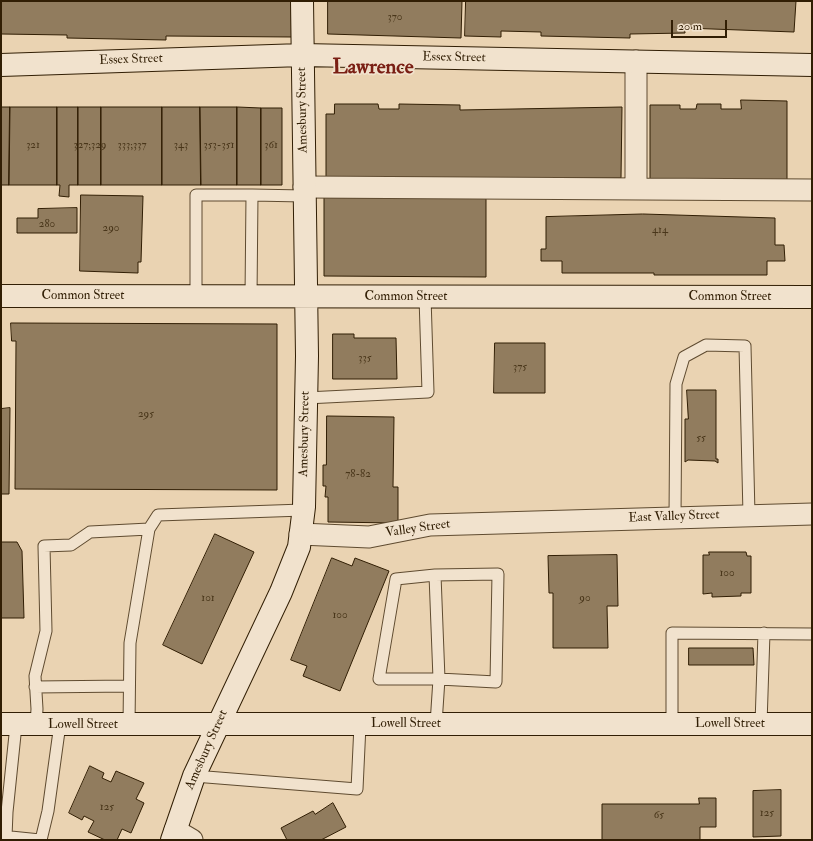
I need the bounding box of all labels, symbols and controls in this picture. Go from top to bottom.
house number: 370 [388,11,402,25]
scale bar [673,12,729,38]
text: 20 m [678,19,702,34]
street label: Essex Street [422,50,486,66]
street label: Essex Street [99,51,163,69]
district label: Lawrence [332,55,414,81]
street label: Amesbury Street [294,67,312,153]
house number: 321 [26,139,40,153]
house number: 327;329 [73,139,107,153]
house number: 333;337 [118,139,146,153]
house number: 343 [174,139,188,153]
house number: 353-351 [204,139,234,153]
house number: 361 [264,139,278,153]
house number: 280 [39,218,55,232]
house number: 290 [103,222,119,236]
house number: 414 [652,224,668,238]
street label: Common Street [42,288,124,304]
street label: Common Street [365,289,447,305]
street label: Common Street [689,289,771,305]
house number: 335 [358,352,372,366]
house number: 375 [513,361,527,375]
street label: Amesbury Street [296,391,314,477]
house number: 295 [138,408,154,422]
house number: 55 [696,432,706,446]
house number: 78-82 [345,468,371,482]
street label: East Valley Street [628,508,720,526]
street label: Valley Street [385,517,451,541]
house number: 100 [719,567,735,581]
house number: 101 [201,592,215,606]
house number: 90 [579,592,591,606]
house number: 100 [332,609,348,623]
street label: Amesbury Street [182,708,232,792]
street label: Lowell Street [371,716,441,732]
street label: Lowell Street [695,716,765,732]
street label: Lowell Street [48,717,118,733]
house number: 125 [100,801,114,815]
house number: 125 [760,807,774,821]
house number: 65 [654,809,664,823]

